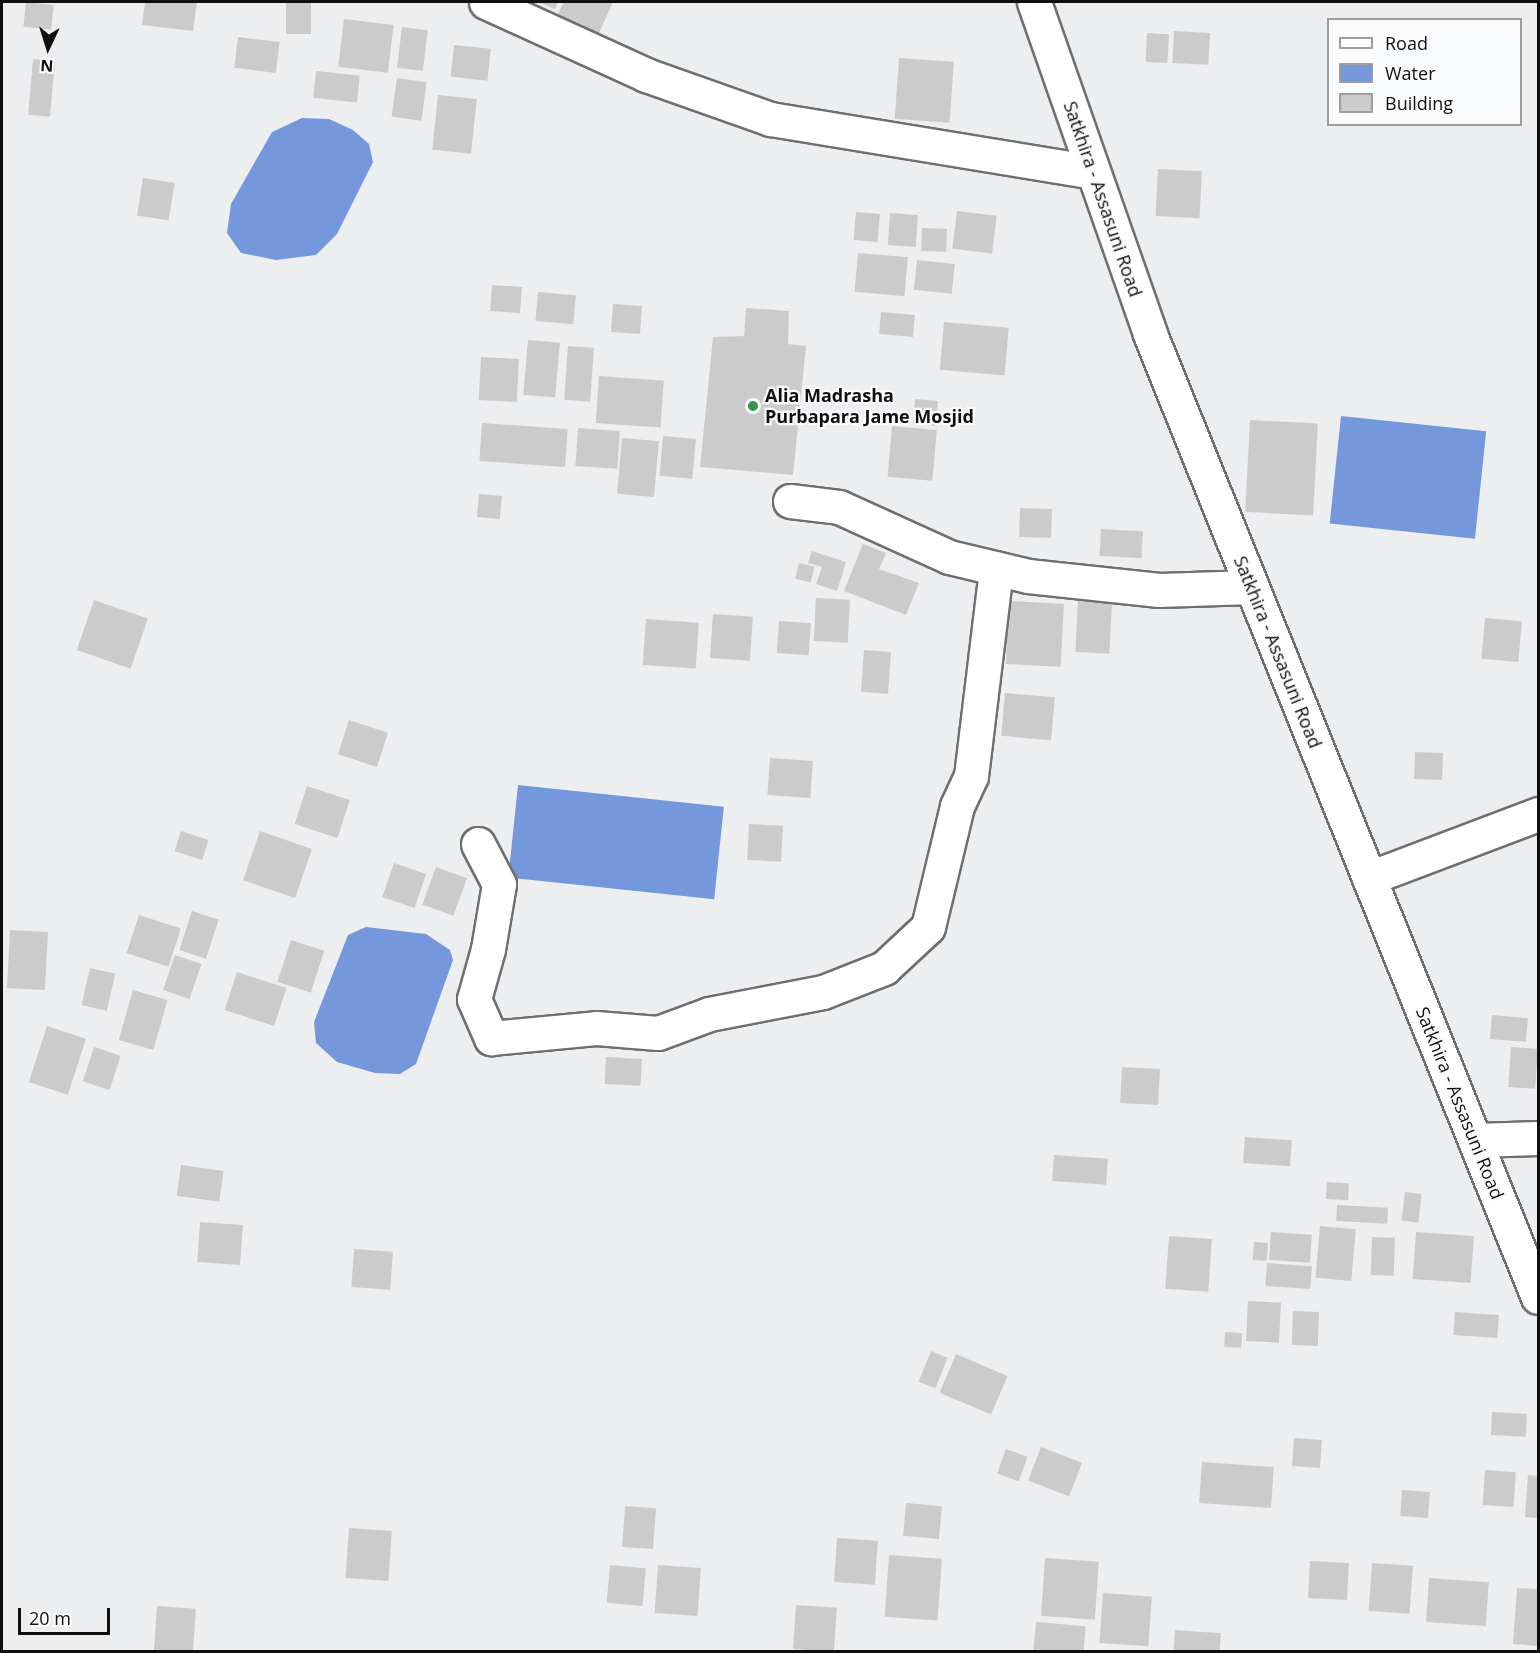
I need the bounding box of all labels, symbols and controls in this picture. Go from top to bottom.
north arrow [18,18,78,78]
legend [1327,18,1522,126]
text: Road [1385,31,1428,55]
text: N [39,55,54,77]
text: Water [1385,61,1436,85]
text: Building [1385,91,1453,115]
street label: Satkhira - Assasuni Road [1059,98,1147,300]
place label: Alia Madrasha Purbapara Jame Mosjid [765,385,974,428]
marker: Alia Madrasha Purbapara Jame Mosjid [746,399,760,413]
street label: Satkhira - Assasuni Road [1230,553,1326,751]
street label: Satkhira - Assasuni Road [1412,1004,1508,1202]
scale bar [21,1596,112,1634]
text: 20 m [29,1606,71,1630]

